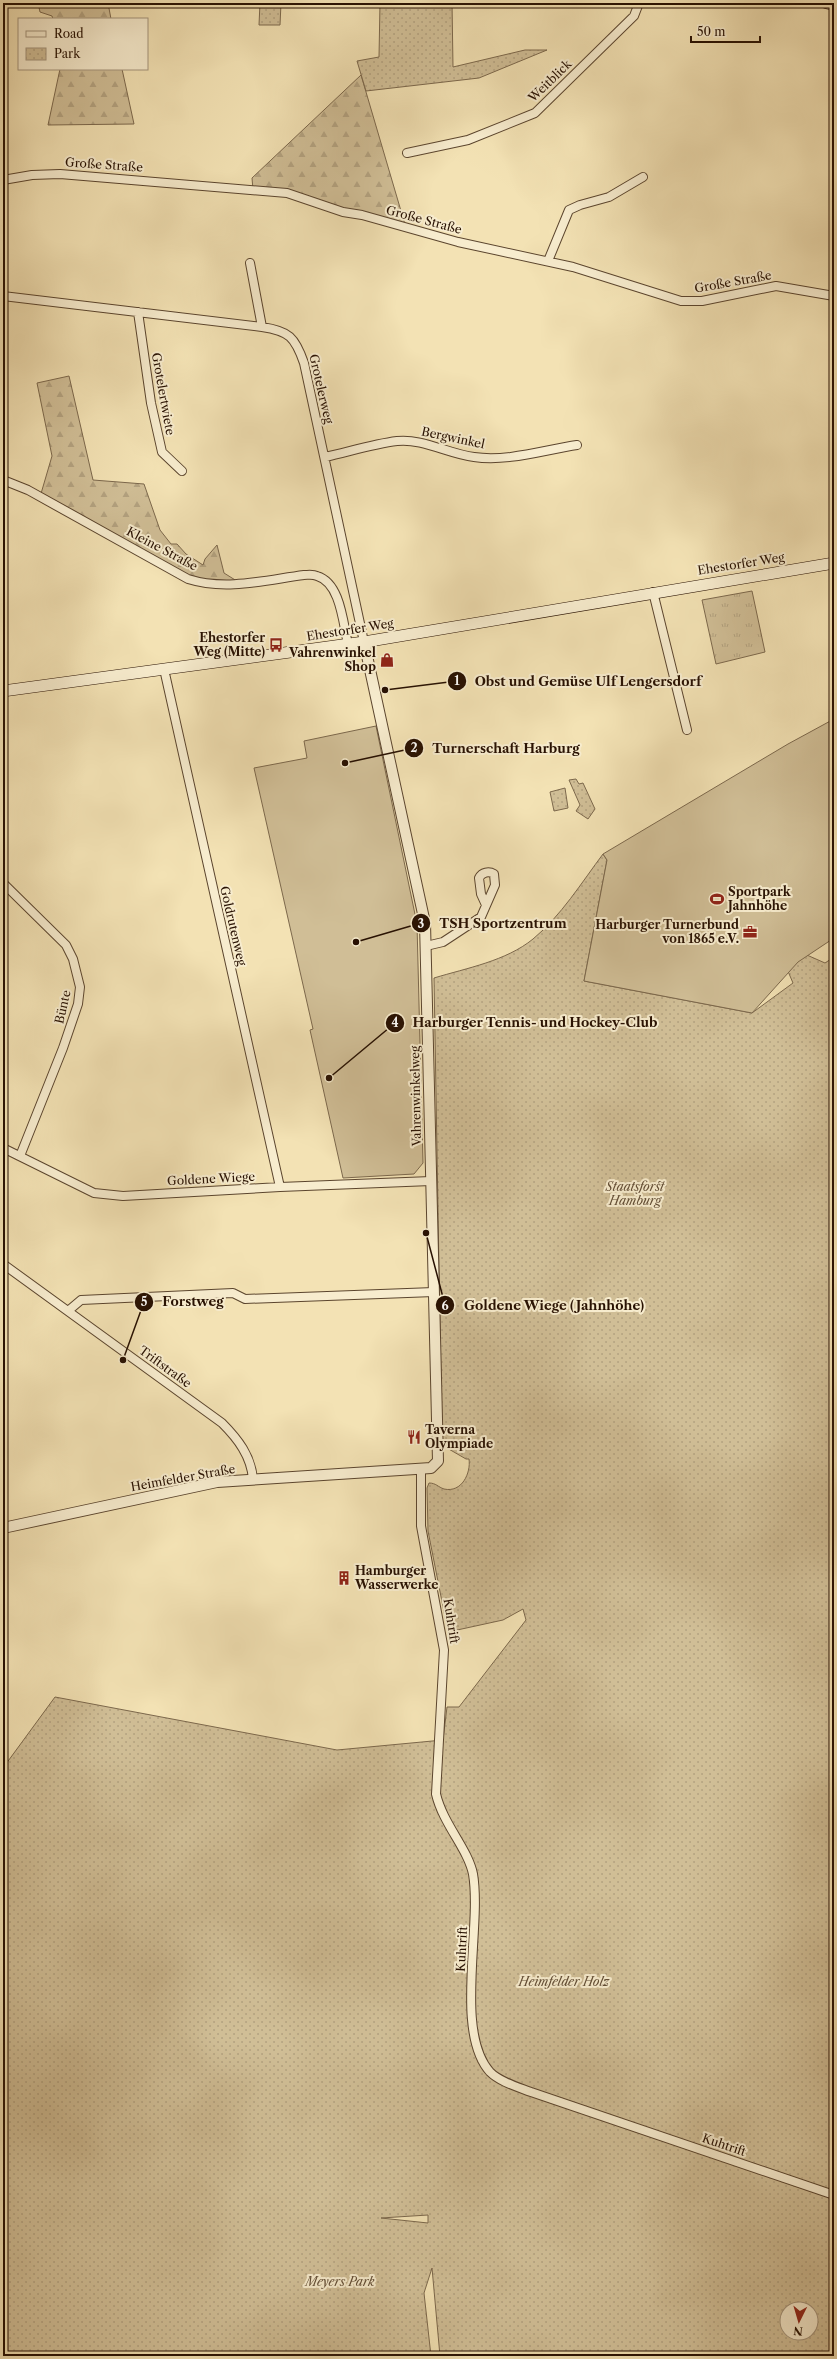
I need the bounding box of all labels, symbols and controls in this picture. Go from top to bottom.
legend [18,18,148,70]
scale bar [691,18,760,44]
text: 50 m [697,24,726,39]
text: Road [54,26,84,41]
text: Park [54,46,81,61]
street label: Weitblick [524,56,575,106]
street label: Große Straße [65,154,144,175]
street label: Große Straße [385,202,464,237]
street label: Große Straße [693,267,773,296]
street label: Grotelertwiete [149,351,178,437]
street label: Grotelerweg [306,353,337,426]
street label: Bergwinkel [420,423,487,452]
street label: Kleine Straße [124,524,201,574]
street label: Ehestorfer Weg [696,549,786,578]
street label: Ehestorfer Weg [305,615,395,644]
place label: Ehestorfer Weg (Mitte) [192,630,265,659]
bus stop icon: Ehestorfer Weg (Mitte) [268,637,284,653]
place label: Vahrenwinkel Shop [288,645,376,674]
shop icon: Vahrenwinkel Shop [379,652,395,668]
callout: Obst und Gemüse Ulf Lengersdorf [447,669,710,694]
text: 1 [454,673,460,688]
text: Obst und Gemüse Ulf Lengersdorf [475,673,704,689]
callout: Turnerschaft Harburg [404,736,588,761]
text: 2 [410,740,418,755]
text: Turnerschaft Harburg [432,740,580,756]
place label: Sportpark Jahnhöhe [726,884,792,913]
street label: Goldrutenweg [217,885,250,968]
sports icon: Sportpark Jahnhöhe [709,891,725,907]
callout: TSH Sportzentrum [411,911,574,936]
text: TSH Sportzentrum [439,915,567,931]
text: 3 [418,916,425,931]
place label: Harburger Turnerbund von 1865 e.V. [595,917,739,946]
office icon: Harburger Turnerbund von 1865 e.V. [742,924,758,940]
street label: Bünte [51,988,74,1025]
callout: Harburger Tennis- und Hockey-Club [385,1010,666,1035]
text: Harburger Tennis- und Hockey-Club [412,1014,658,1030]
text: 4 [391,1015,399,1030]
street label: Vahrenwinkelweg [407,1045,424,1147]
street label: Goldene Wiege [167,1169,256,1188]
park label: Staatsforst Hamburg [605,1179,665,1208]
callout: Forstweg [134,1289,232,1314]
text: Forstweg [162,1293,224,1309]
callout: Goldene Wiege (Jahnhöhe) [435,1293,652,1318]
text: 5 [141,1294,148,1309]
text: Goldene Wiege (Jahnhöhe) [464,1297,644,1313]
text: 6 [441,1298,449,1313]
street label: Triftstraße [136,1343,195,1391]
place label: Taverna Olympiade [425,1422,493,1451]
restaurant icon: Taverna Olympiade [406,1429,422,1445]
street label: Heimfelder Straße [129,1461,237,1494]
place label: Hamburger Wasserwerke [354,1563,438,1592]
building icon: Hamburger Wasserwerke [336,1570,352,1586]
street label: Kuhtrift [441,1597,463,1645]
street label: Kuhtrift [453,1925,470,1972]
park label: Heimfelder Holz [518,1974,610,1989]
street label: Kuhtrift [700,2130,749,2159]
park label: Meyers Park [304,2274,375,2289]
north arrow [779,2301,819,2341]
text: N [792,2324,804,2338]

